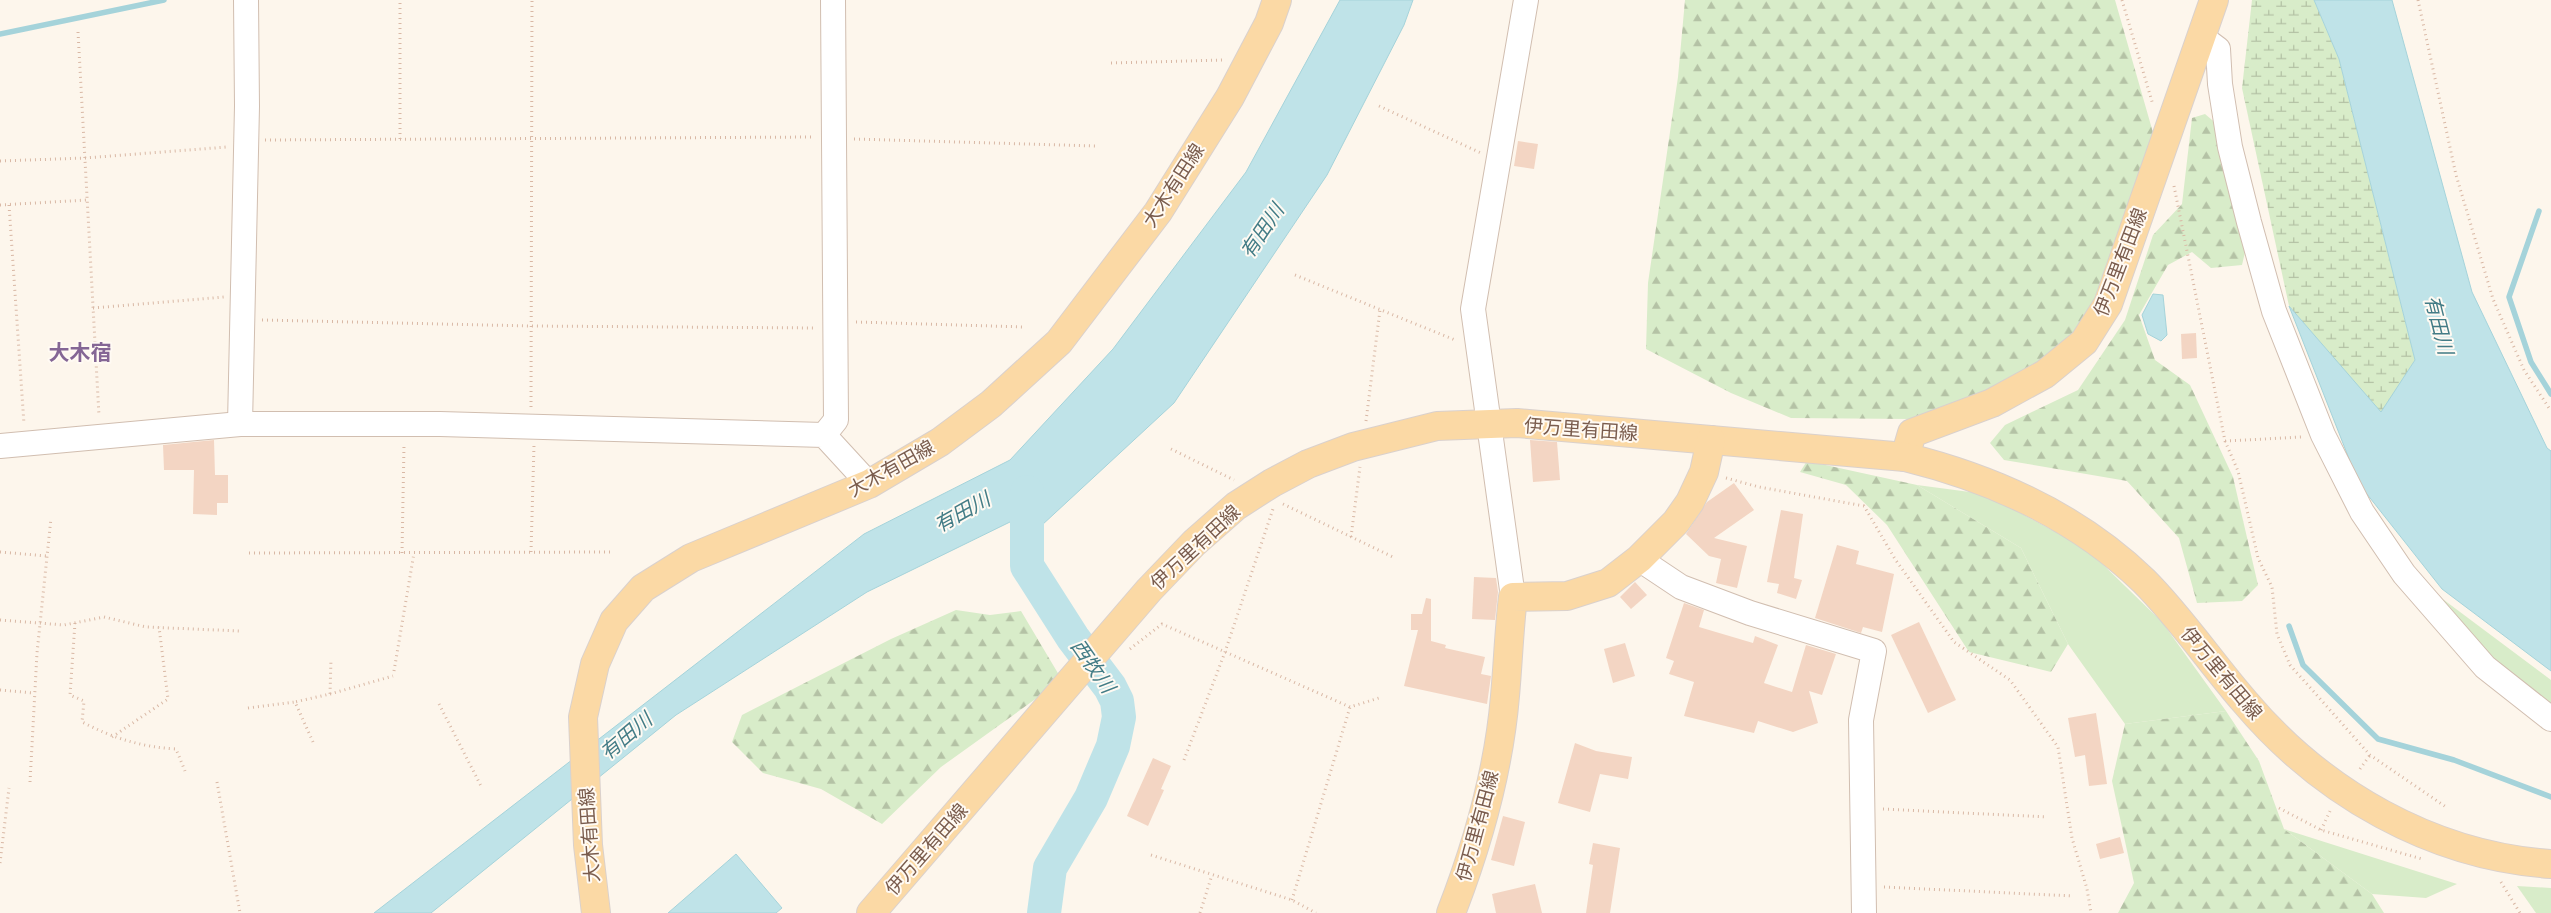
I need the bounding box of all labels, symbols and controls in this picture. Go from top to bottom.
street label: 大木有田線 [1137,139,1209,231]
water label: 有田川 [1234,197,1291,263]
street label: 伊万里有田線 [2088,204,2152,320]
water label: 有田川 [2419,293,2459,359]
district label: 大木宿 [49,339,112,366]
street label: 伊万里有田線 [1523,413,1639,445]
street label: 大木有田線 [844,434,938,502]
water label: 有田川 [929,485,996,538]
street label: 伊万里有田線 [1145,499,1245,595]
street label: 伊万里有田線 [2176,622,2268,724]
water label: 西牧川 [1065,634,1122,700]
water label: 有田川 [595,705,659,765]
street label: 伊万里有田線 [1451,768,1503,884]
street label: 大木有田線 [574,787,604,883]
street label: 伊万里有田線 [880,798,972,900]

